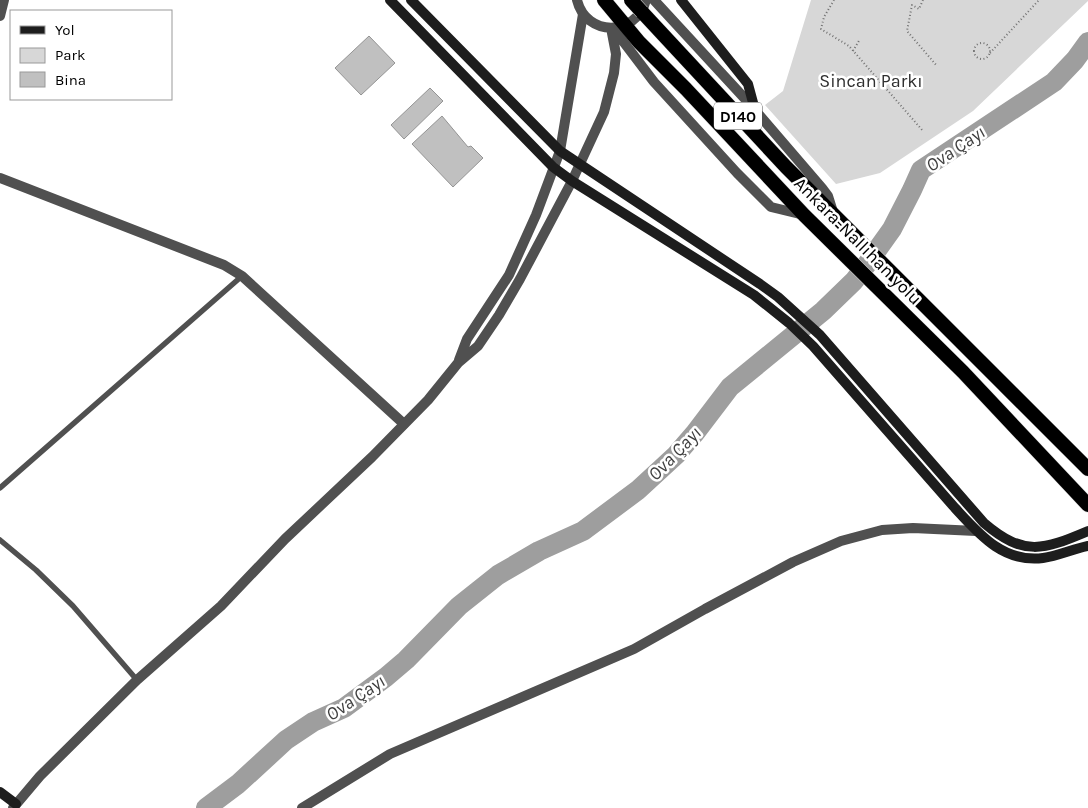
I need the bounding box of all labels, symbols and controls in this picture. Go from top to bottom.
legend [10,10,172,100]
text: Yol [55,21,75,39]
text: Park [55,46,85,64]
park label: Sincan Parkı [819,70,923,92]
text: Bina [55,71,86,89]
road number: D140 [714,102,762,130]
water label: Ova Çayı [922,121,989,177]
street label: Ankara-Nallıhan yolu [790,173,926,309]
water label: Ova Çayı [644,422,706,485]
water label: Ova Çayı [322,670,389,726]

